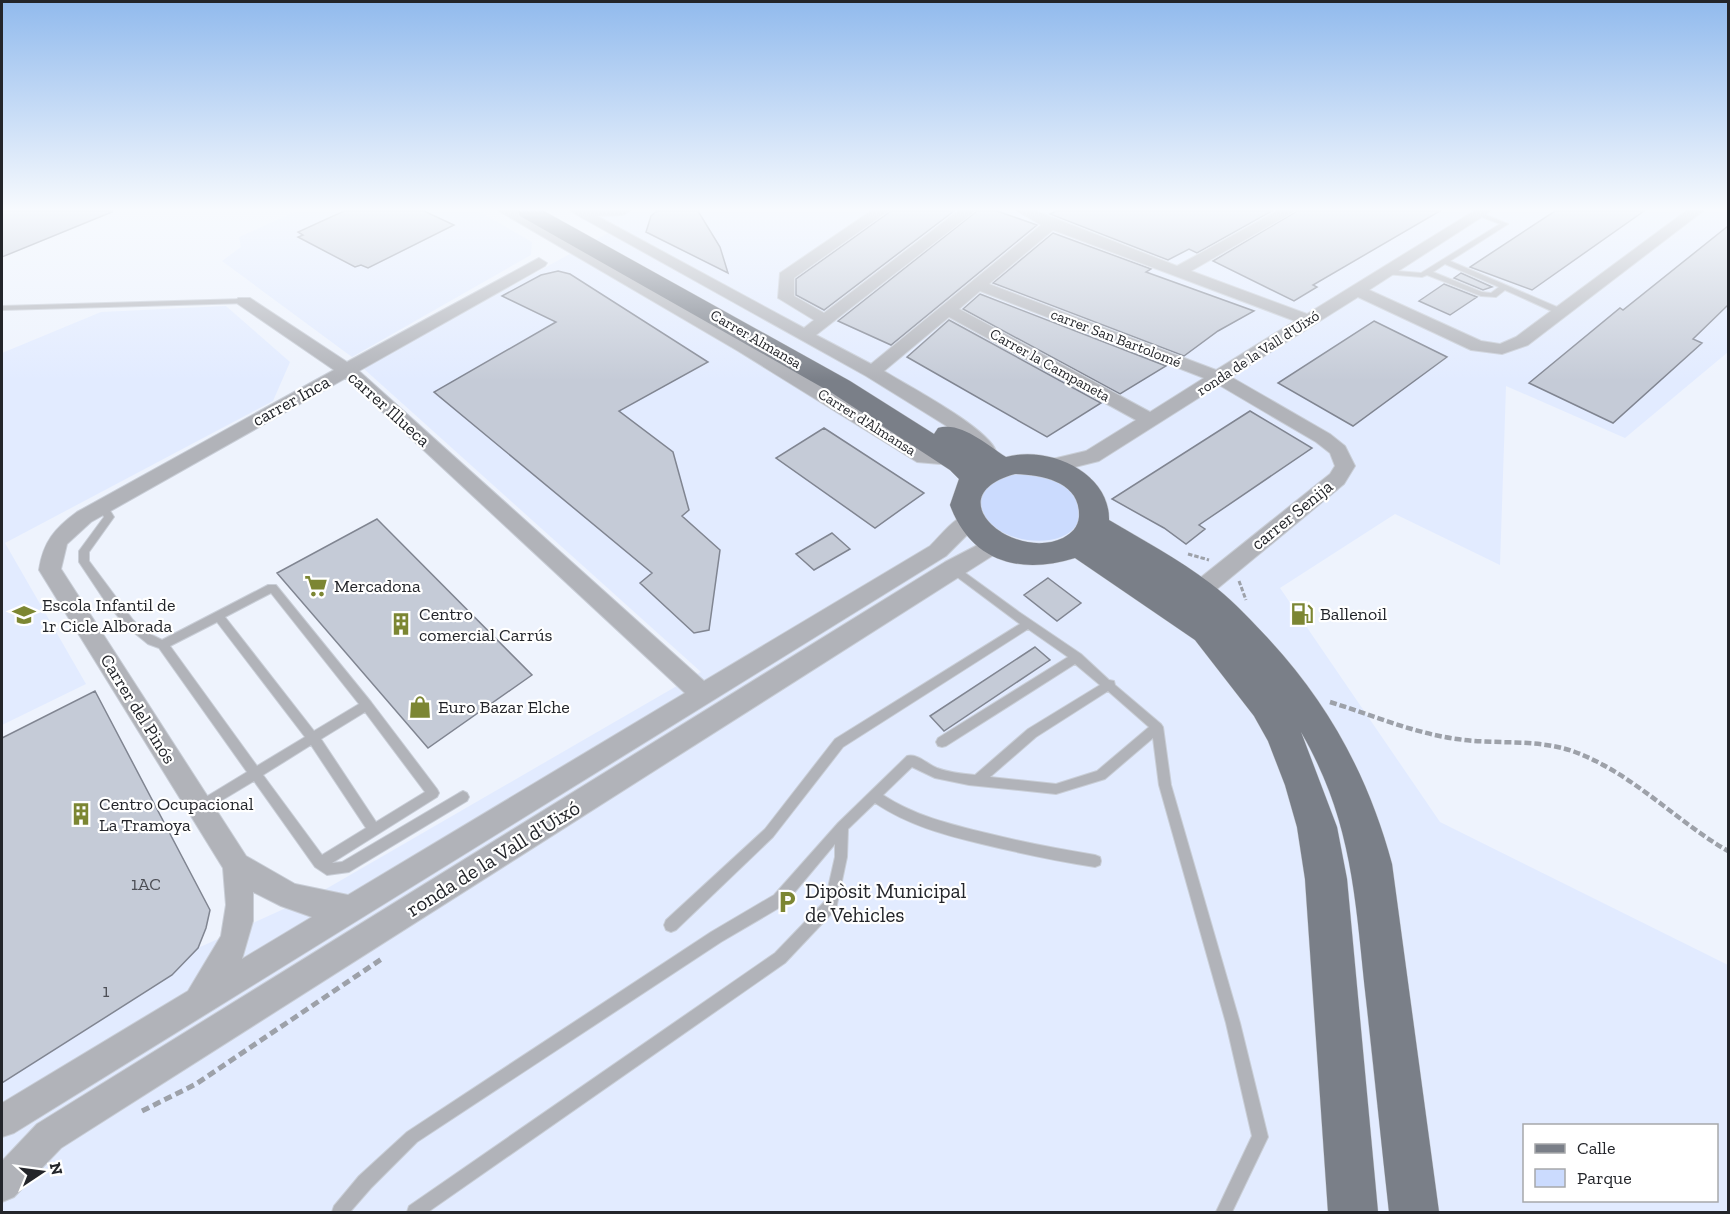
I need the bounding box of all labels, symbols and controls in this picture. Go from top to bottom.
street label: carrer San Bartolomé [1048,305,1184,371]
street label: Carrer Almansa [707,306,805,372]
street label: ronda de la Vall d'Uixó [1193,306,1323,399]
street label: Carrer la Campaneta [987,325,1113,405]
street label: carrer Illueca [343,366,435,452]
street label: carrer Inca [248,371,334,431]
street label: Carrer d'Almansa [815,385,919,459]
street label: carrer Senija [1247,475,1337,555]
supermarket icon: Mercadona [303,573,329,599]
place label: Mercadona [334,575,421,597]
place label: Escola Infantil de 1r Cicle Alborada [42,594,175,637]
fuel station icon: Ballenoil [1289,601,1315,627]
school or university icon: Escola Infantil de 1r Cicle Alborada [11,602,37,628]
place label: Centro comercial Carrús [419,603,553,646]
place label: Ballenoil [1320,603,1387,625]
building icon: Centro comercial Carrús [388,611,414,637]
street label: Carrer del Pinós [95,650,181,768]
shop icon: Euro Bazar Elche [407,694,433,720]
place label: Euro Bazar Elche [438,696,570,718]
place label: Centro Ocupacional La Tramoya [99,793,254,836]
street label: ronda de la Vall d'Uixó [402,795,584,921]
building icon: Centro Ocupacional La Tramoya [68,801,94,827]
house number: 1AC [131,873,161,895]
place label: Dipòsit Municipal de Vehicles [805,878,967,927]
parking icon: Dipòsit Municipal de Vehicles [774,889,800,915]
house number: 1 [103,980,110,1002]
legend [1523,1124,1718,1202]
text: Calle [1577,1137,1615,1159]
north arrow [12,1142,72,1202]
text: N [46,1161,67,1177]
text: Parque [1577,1167,1632,1189]

